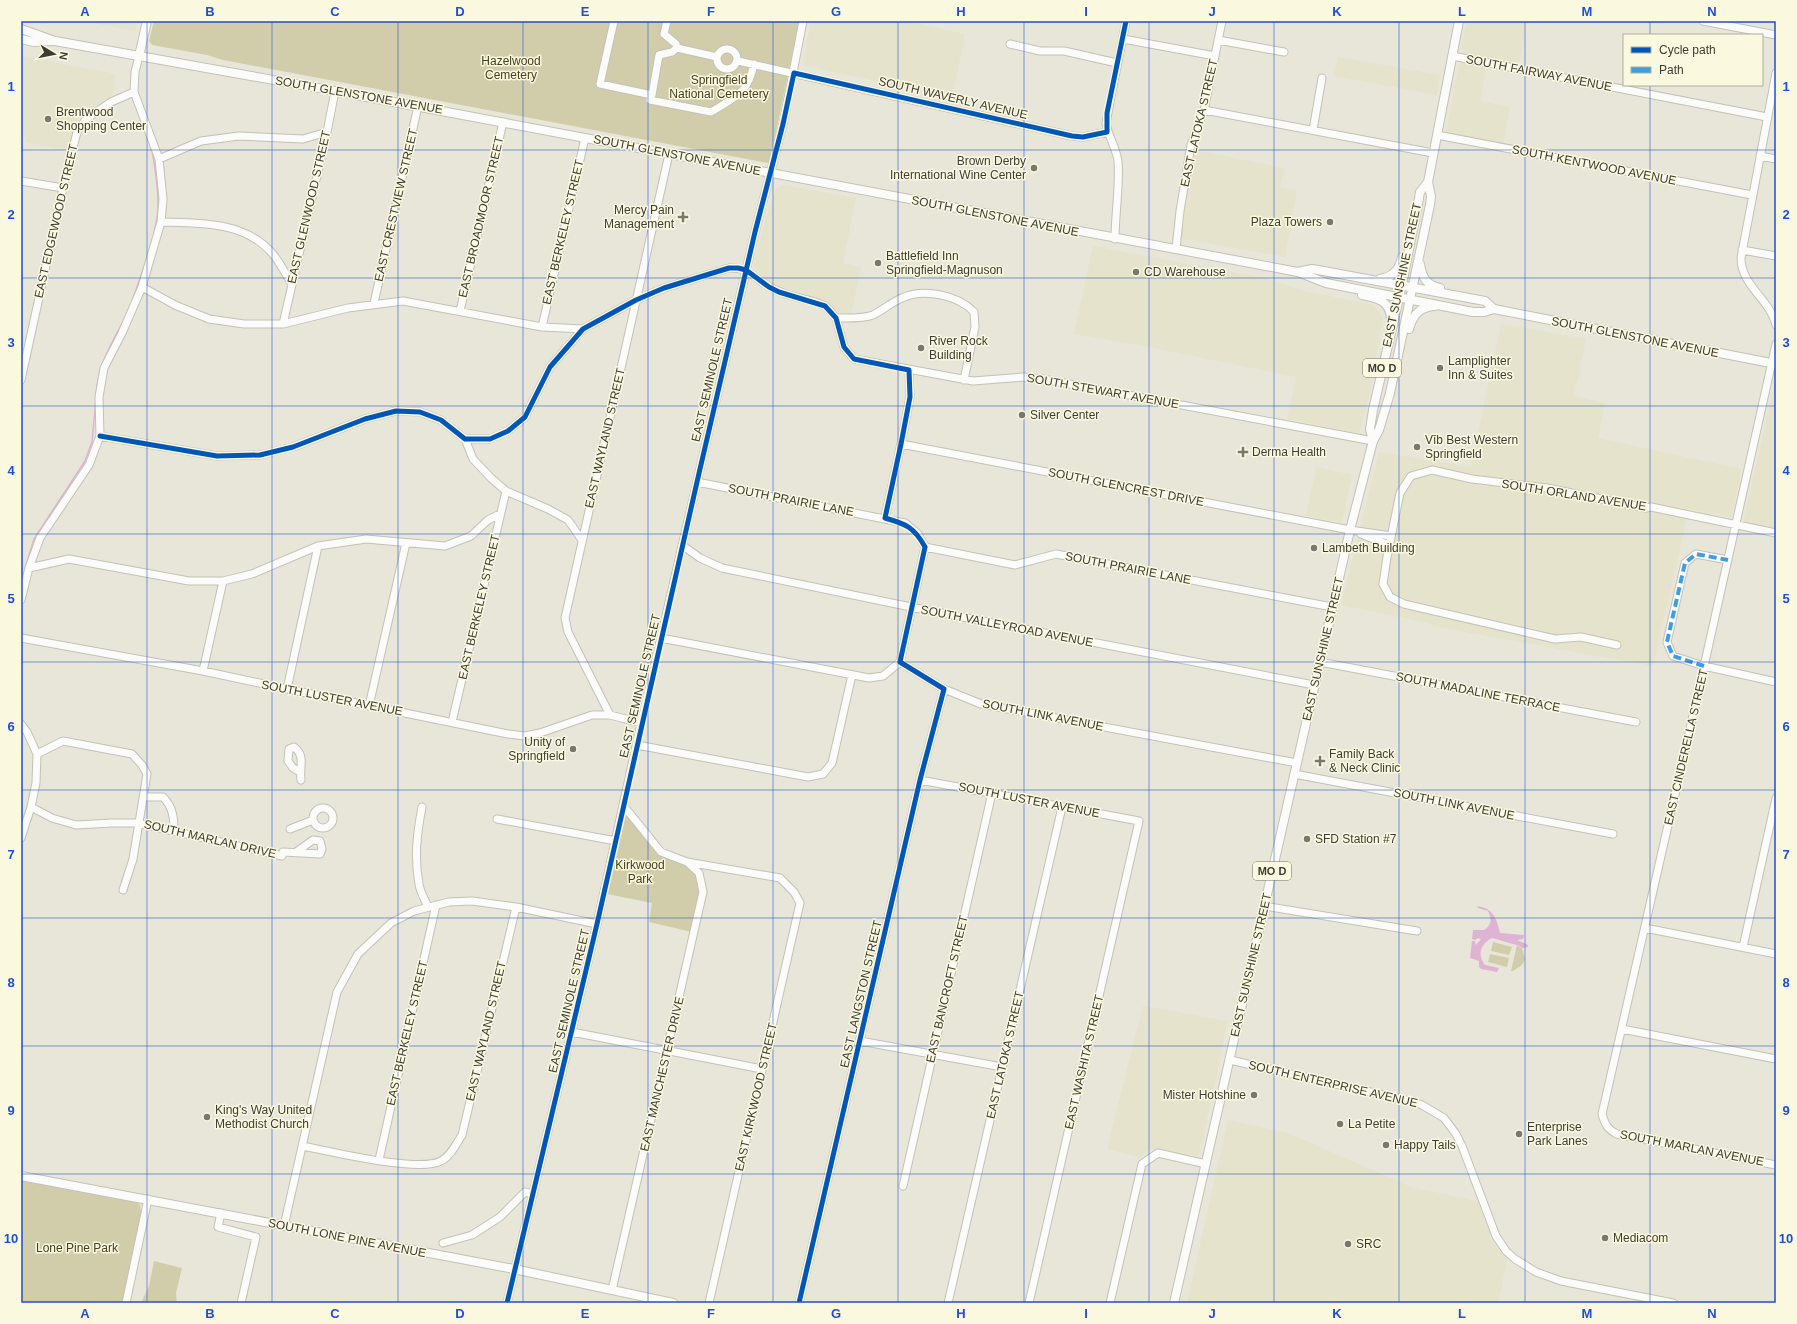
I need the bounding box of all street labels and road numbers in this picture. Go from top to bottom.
street label: SOUTH FAIRWAY AVENUE [1465,52,1613,94]
street label: EAST LATOKA STREET [1177,57,1221,188]
street label: SOUTH GLENSTONE AVENUE [274,73,444,117]
street label: SOUTH WAVERLY AVENUE [877,74,1029,122]
street label: EAST CRESTVIEW STREET [372,127,421,283]
street label: EAST GLENWOOD STREET [285,129,334,285]
street label: SOUTH GLENSTONE AVENUE [592,132,762,178]
street label: EAST BROADMOOR STREET [456,134,507,299]
street label: EAST EDGEWOOD STREET [31,142,81,299]
street label: SOUTH KENTWOOD AVENUE [1511,142,1677,188]
street label: EAST BERKELEY STREET [540,158,587,306]
street label: SOUTH GLENSTONE AVENUE [910,193,1080,239]
street label: EAST SUNSHINE STREET [1380,201,1424,348]
street label: EAST SEMINOLE STREET [689,296,736,443]
street label: SOUTH GLENSTONE AVENUE [1550,314,1720,360]
road number: MO D [1363,359,1401,377]
street label: EAST WAYLAND STREET [582,366,628,509]
street label: SOUTH STEWART AVENUE [1026,371,1180,411]
street label: SOUTH GLENCREST DRIVE [1047,465,1205,509]
street label: SOUTH ORLAND AVENUE [1501,477,1647,513]
street label: SOUTH PRAIRIE LANE [727,481,855,519]
street label: EAST BERKELEY STREET [456,533,503,681]
street label: SOUTH PRAIRIE LANE [1064,549,1192,587]
street label: EAST SUNSHINE STREET [1300,575,1347,722]
street label: SOUTH VALLEYROAD AVENUE [919,602,1095,650]
street label: EAST SEMINOLE STREET [617,612,664,759]
street label: EAST CINDERELLA STREET [1661,667,1711,826]
street label: SOUTH MADALINE TERRACE [1395,669,1561,715]
street label: SOUTH LUSTER AVENUE [260,677,404,719]
street label: SOUTH LINK AVENUE [981,696,1105,734]
street label: SOUTH LUSTER AVENUE [957,779,1101,821]
street label: SOUTH LINK AVENUE [1392,785,1516,823]
street label: SOUTH MARLAN DRIVE [142,817,278,861]
road number: MO D [1253,862,1291,880]
street label: EAST SUNSHINE STREET [1228,891,1275,1038]
street label: EAST BANCROFT STREET [923,913,971,1064]
street label: EAST LANGSTON STREET [837,918,885,1069]
street label: EAST SEMINOLE STREET [546,927,593,1074]
street label: EAST BERKELEY STREET [384,959,431,1107]
street label: EAST WAYLAND STREET [463,959,509,1102]
street label: EAST LATOKA STREET [983,989,1027,1120]
street label: EAST WASHITA STREET [1062,993,1106,1131]
street label: EAST MANCHESTER DRIVE [637,995,687,1153]
street label: EAST KIRKWOOD STREET [732,1021,780,1173]
street label: SOUTH ENTERPRISE AVENUE [1247,1058,1419,1110]
street label: SOUTH MARLAN AVENUE [1619,1127,1765,1169]
street label: SOUTH LONE PINE AVENUE [267,1216,427,1260]

